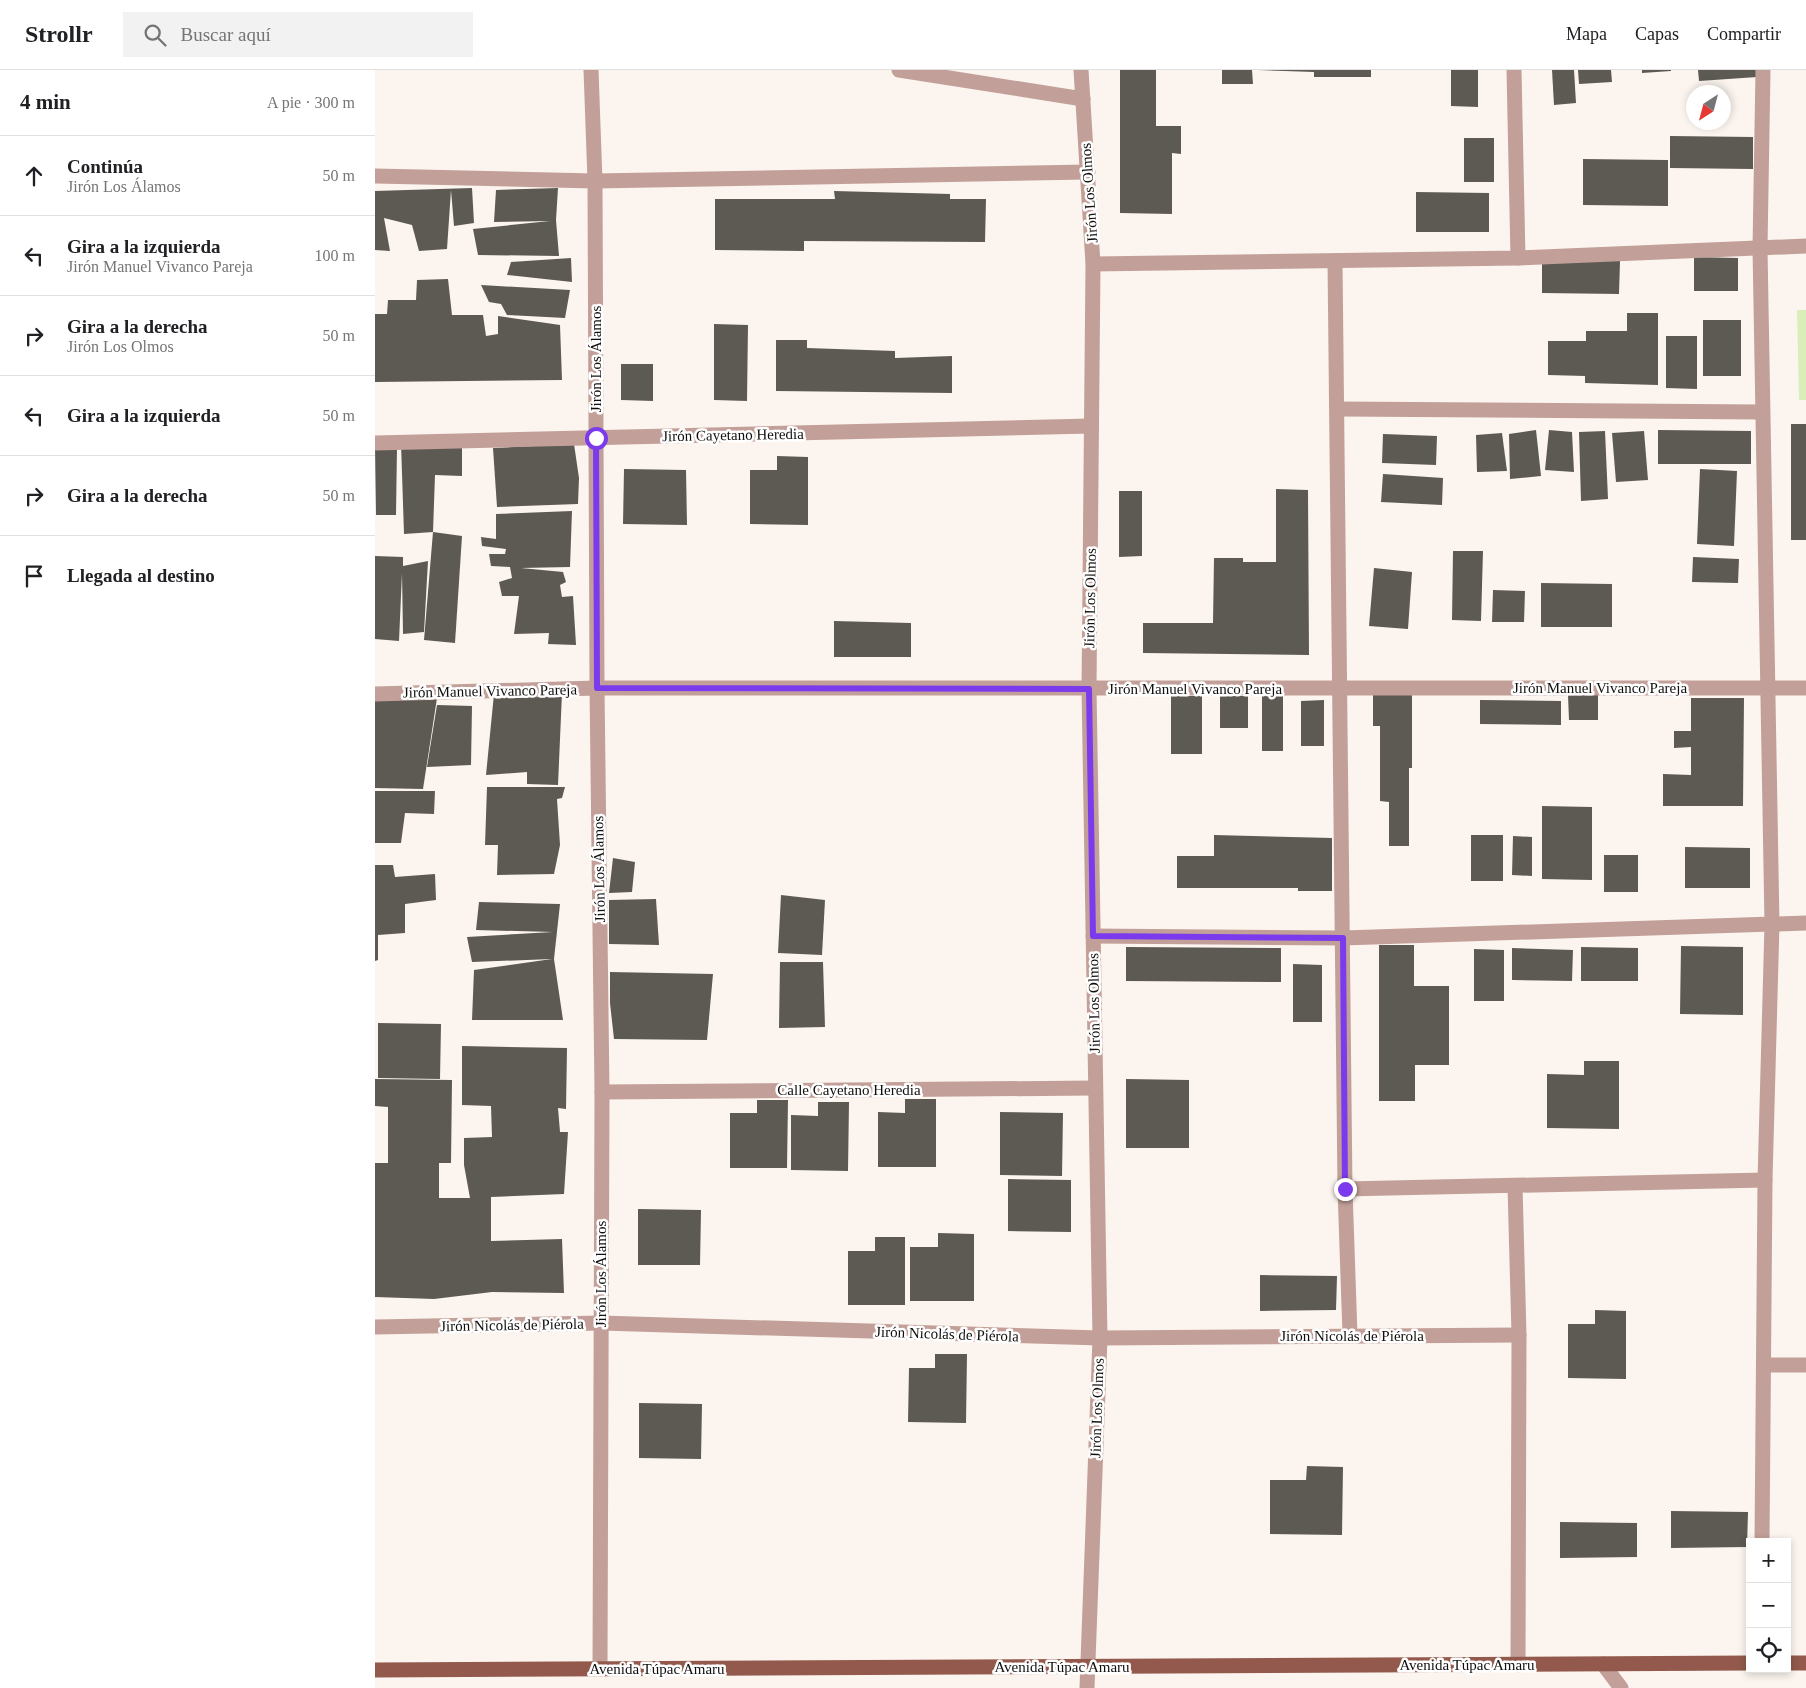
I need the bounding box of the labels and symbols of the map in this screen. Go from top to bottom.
north arrow [1686,85,1731,130]
street label: Jirón Los Olmos [1078,142,1100,243]
street label: Jirón Los Álamos [588,306,604,412]
street label: Jirón Cayetano Heredia [662,426,804,444]
route start [585,427,608,450]
street label: Jirón Los Olmos [1081,548,1099,648]
street label: Jirón Manuel Vivanco Pareja [1513,680,1687,696]
street label: Jirón Manuel Vivanco Pareja [403,681,578,701]
street label: Jirón Manuel Vivanco Pareja [1108,681,1282,697]
street label: Jirón Los Álamos [590,815,608,922]
street label: Jirón Los Olmos [1085,953,1103,1053]
street label: Calle Cayetano Heredia [777,1082,921,1098]
route end [1334,1178,1357,1201]
street label: Jirón Los Álamos [593,1221,609,1327]
street label: Jirón Nicolás de Piérola [440,1316,584,1334]
street label: Jirón Nicolás de Piérola [875,1323,1019,1345]
street label: Jirón Nicolás de Piérola [1280,1328,1424,1344]
street label: Jirón Los Olmos [1087,1358,1107,1458]
street label: Avenida Túpac Amaru [1399,1657,1535,1673]
street label: Avenida Túpac Amaru [994,1659,1130,1675]
street label: Avenida Túpac Amaru [589,1661,725,1677]

